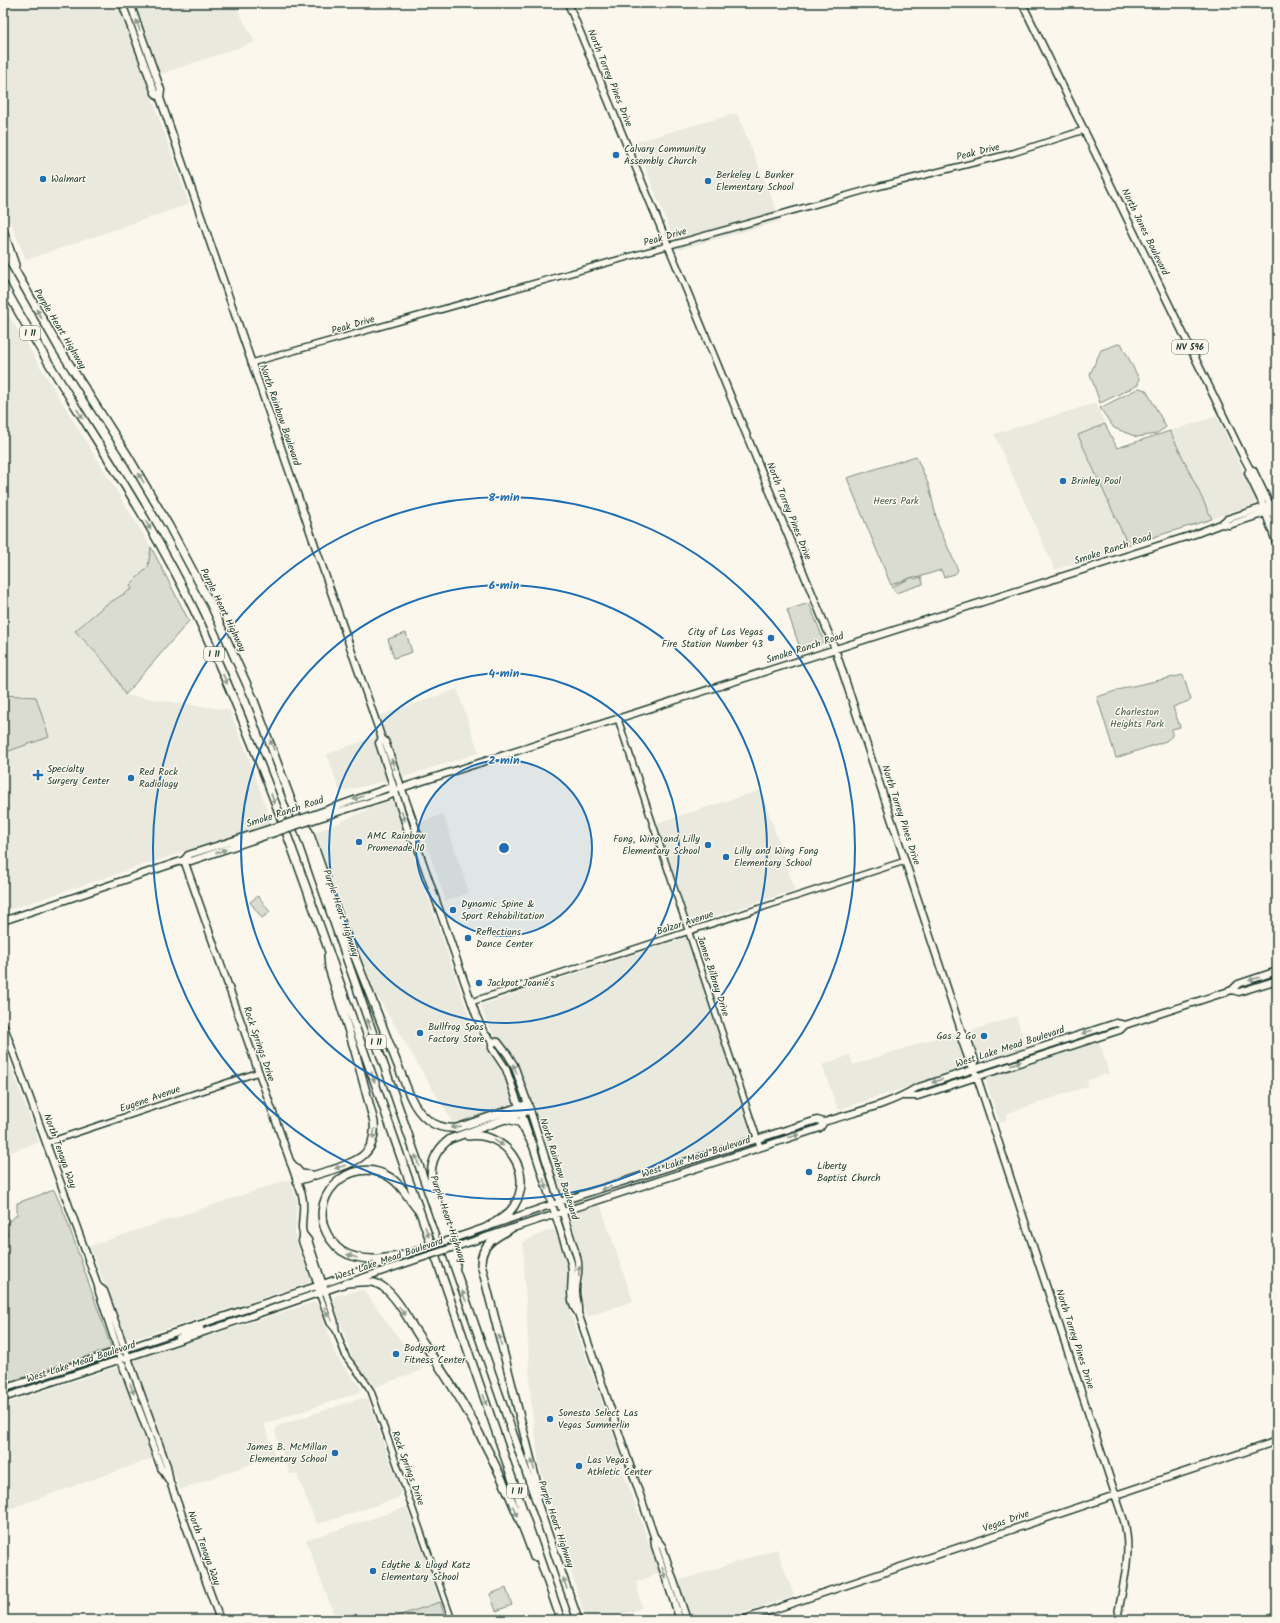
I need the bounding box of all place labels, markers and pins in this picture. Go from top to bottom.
place label: Calvary Community Assembly Church [624,141,706,169]
marker: Calvary Community Assembly Church [611,150,621,160]
place label: Berkeley L Bunker Elementary School [716,167,794,195]
place label: Walmart [51,171,86,187]
marker: Walmart [38,174,48,184]
marker: Berkeley L Bunker Elementary School [703,176,713,186]
place label: Brinley Pool [1071,473,1122,489]
marker: Brinley Pool [1058,476,1068,486]
place label: City of Las Vegas Fire Station Number 43 [662,624,764,652]
marker: City of Las Vegas Fire Station Number 43 [766,633,776,643]
place label: Specialty Surgery Center [47,761,110,789]
place label: Red Rock Radiology [139,764,178,792]
marker: Specialty Surgery Center [32,769,44,781]
marker: Red Rock Radiology [126,773,136,783]
place label: AMC Rainbow Promenade 10 [367,828,426,856]
place label: Fong, Wing and Lilly Elementary School [613,831,701,859]
marker: AMC Rainbow Promenade 10 [354,837,364,847]
marker: Fong, Wing and Lilly Elementary School [703,840,713,850]
centre of rings [497,841,511,855]
place label: Lilly and Wing Fong Elementary School [734,843,819,871]
marker: Lilly and Wing Fong Elementary School [721,852,731,862]
place label: Dynamic Spine & Sport Rehabilitation [461,896,544,924]
marker: Dynamic Spine & Sport Rehabilitation [448,905,458,915]
place label: Reflections Dance Center [476,924,534,952]
marker: Reflections Dance Center [463,933,473,943]
place label: Jackpot Joanie's [487,975,555,991]
marker: Jackpot Joanie's [474,978,484,988]
place label: Bullfrog Spas Factory Store [428,1019,485,1047]
marker: Bullfrog Spas Factory Store [415,1028,425,1038]
place label: Gas 2 Go [936,1028,976,1044]
marker: Gas 2 Go [979,1031,989,1041]
place label: Liberty Baptist Church [817,1158,881,1186]
marker: Liberty Baptist Church [804,1167,814,1177]
place label: Bodysport Fitness Center [404,1340,466,1368]
marker: Bodysport Fitness Center [391,1349,401,1359]
place label: Sonesta Select Las Vegas Summerlin [558,1405,639,1433]
marker: Sonesta Select Las Vegas Summerlin [545,1414,555,1424]
place label: James B. McMillan Elementary School [247,1439,328,1467]
marker: James B. McMillan Elementary School [330,1448,340,1458]
place label: Las Vegas Athletic Center [587,1452,652,1480]
marker: Las Vegas Athletic Center [574,1461,584,1471]
place label: Edythe & Lloyd Katz Elementary School [381,1557,471,1585]
marker: Edythe & Lloyd Katz Elementary School [368,1566,378,1576]

